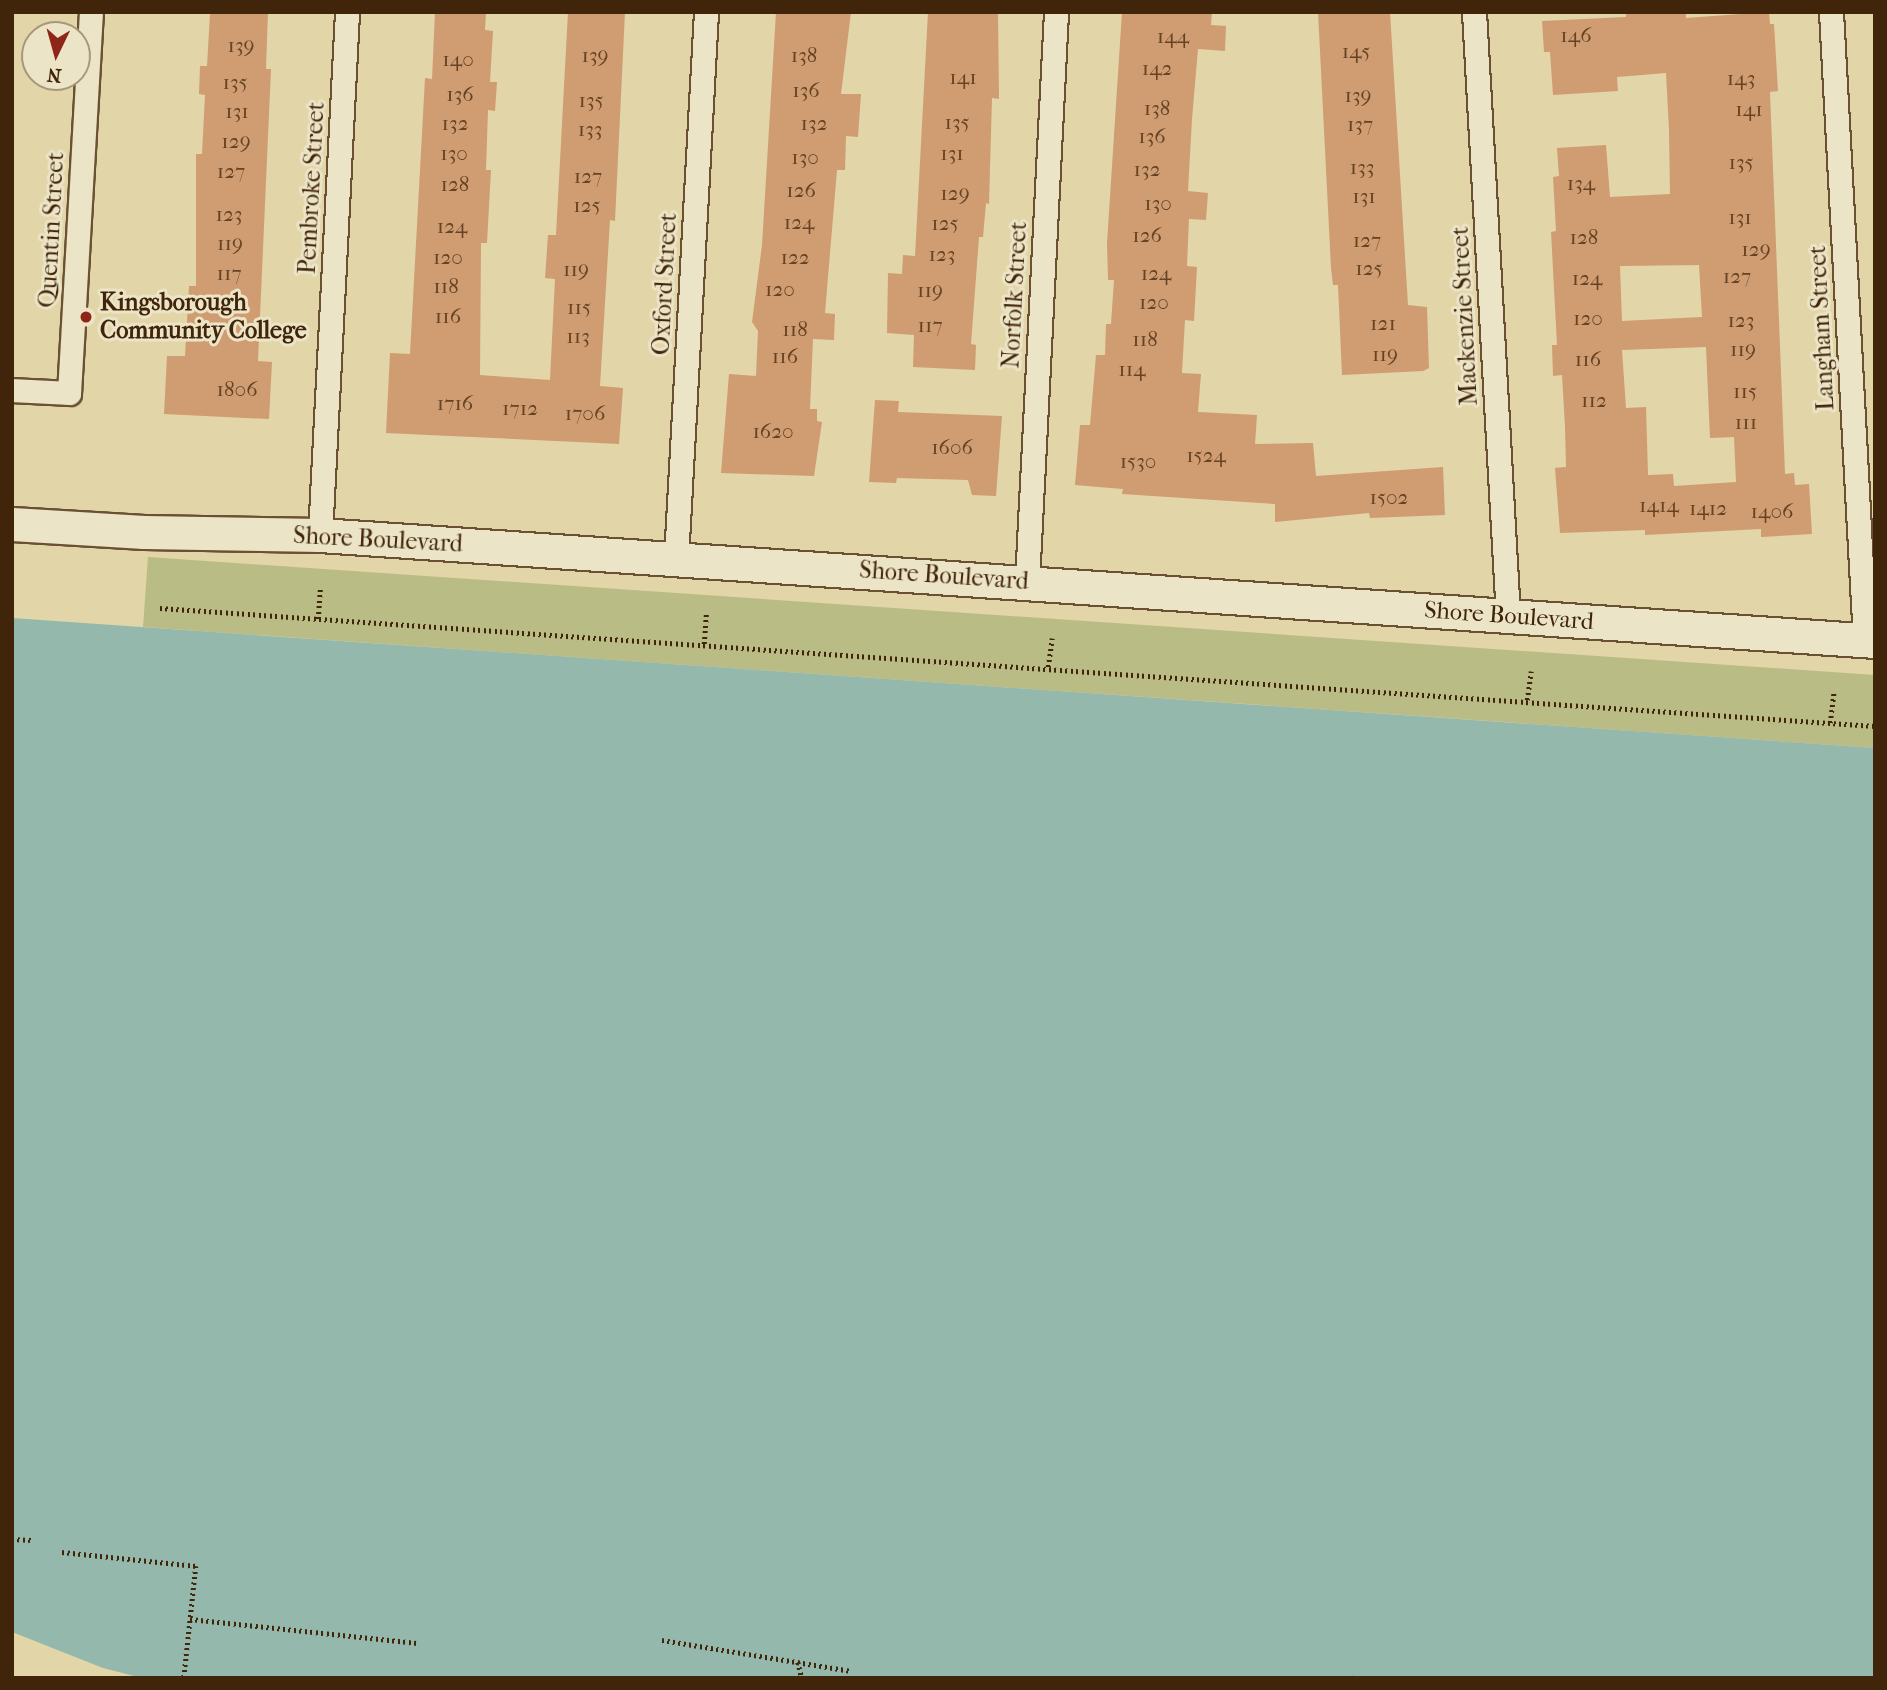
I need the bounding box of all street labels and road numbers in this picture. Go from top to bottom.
street label: Pembroke Street [293,101,331,275]
street label: Quentin Street [34,152,70,308]
street label: Oxford Street [647,212,683,356]
street label: Norfolk Street [997,221,1033,369]
street label: Mackenzie Street [1446,226,1484,406]
street label: Langham Street [1803,245,1841,411]
street label: Shore Boulevard [292,521,464,559]
street label: Shore Boulevard [858,556,1030,596]
street label: Shore Boulevard [1423,596,1595,636]

